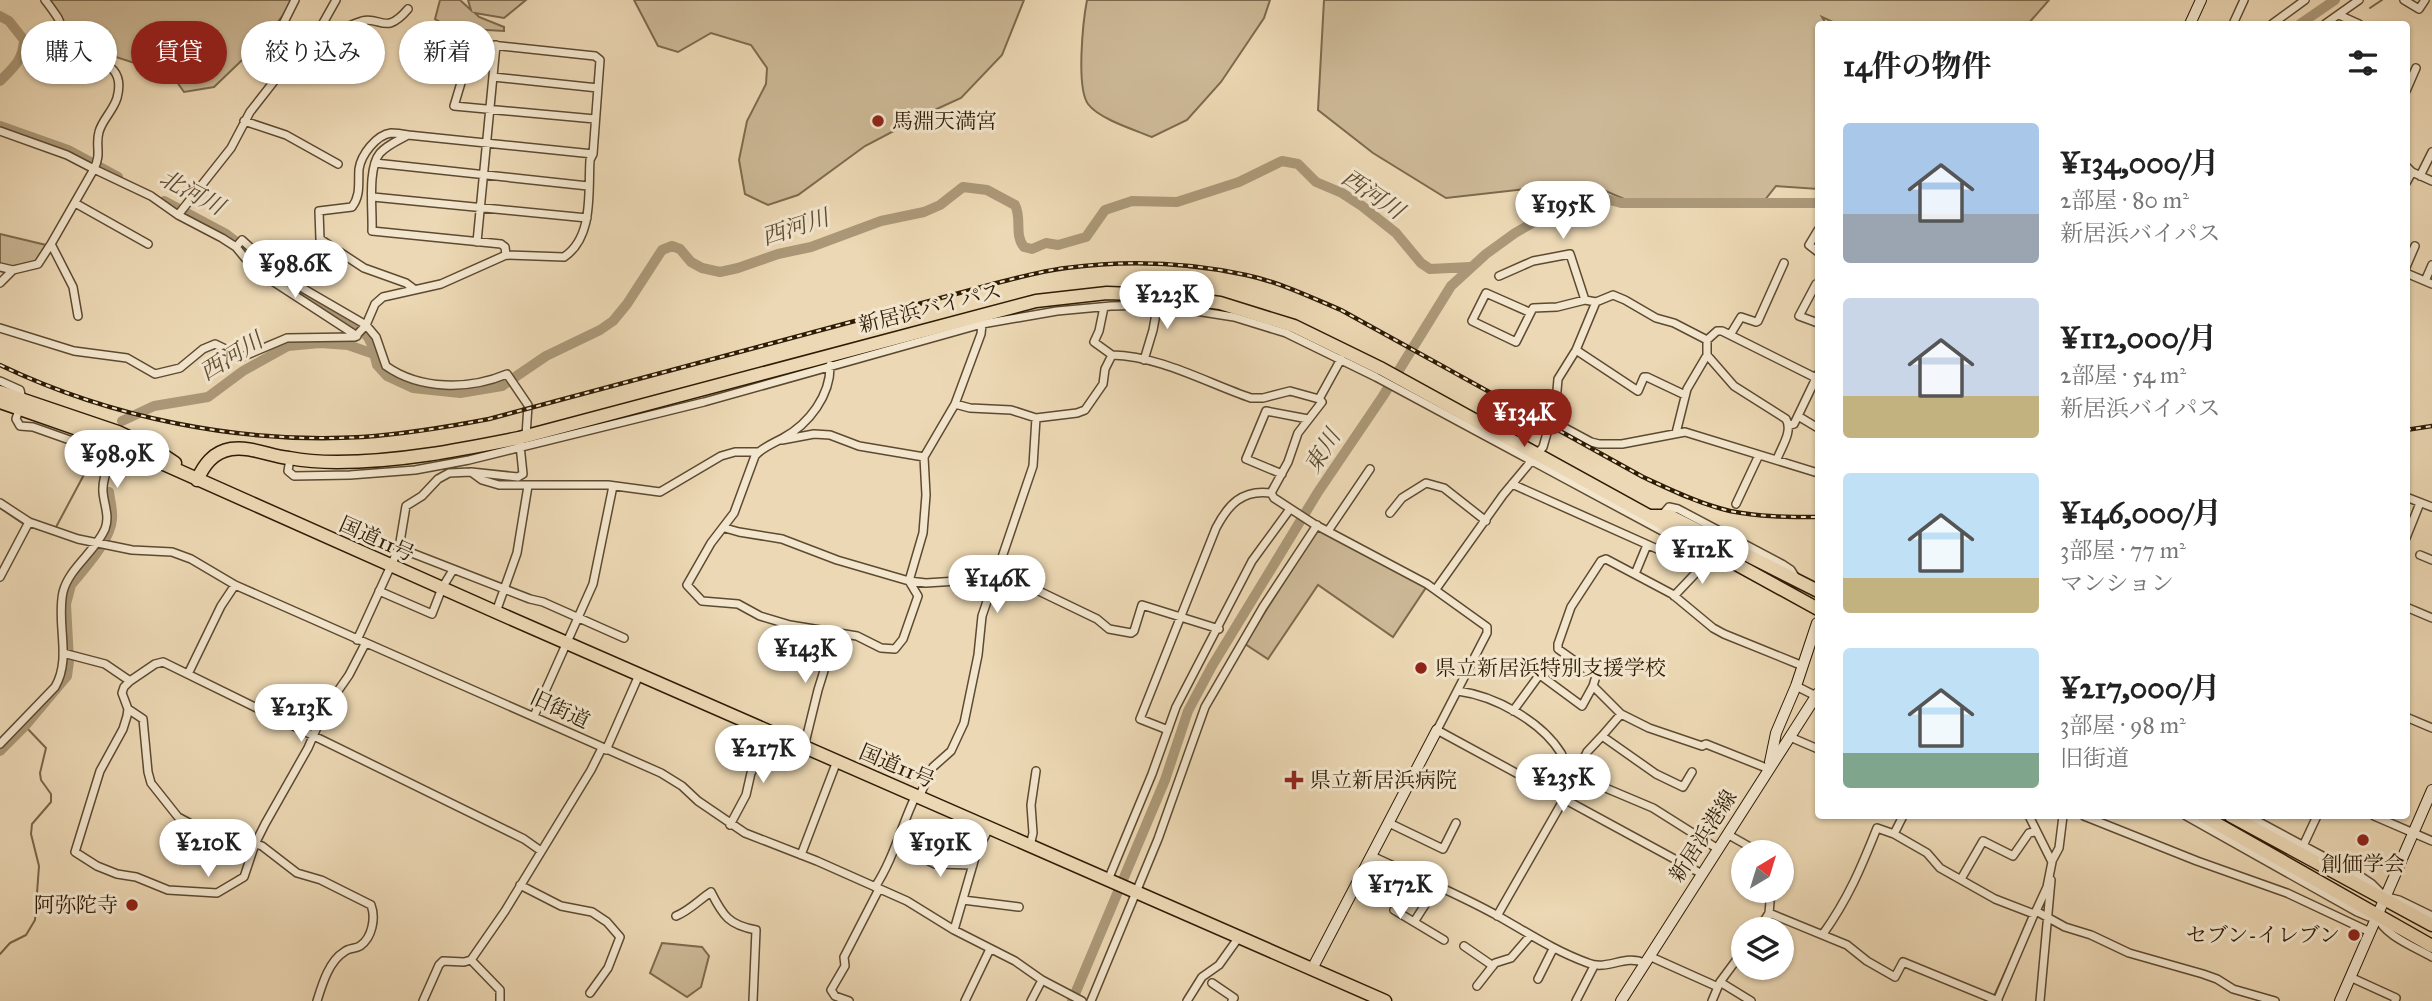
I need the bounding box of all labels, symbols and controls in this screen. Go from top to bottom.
chip: 購入 [21,21,117,84]
chip: 賃貸 [131,21,227,84]
chip: 絞り込み [241,21,385,84]
chip: 新着 [399,21,495,84]
icon: filters [2344,44,2382,82]
text: 14件の物件 [1843,48,1992,84]
place label: 馬淵天満宮 [892,108,997,134]
marker: 馬淵天満宮 [870,113,886,129]
text: ¥134,000/月 [2060,145,2219,181]
icon: home [1899,151,1983,235]
water label: 北河川 [155,163,232,222]
water label: 西河川 [1337,163,1412,227]
pin: ¥195K [1514,182,1612,241]
text: 2部屋 · 80 m² [2060,186,2189,214]
text: ¥195K [1531,190,1595,218]
water label: 西河川 [758,202,835,251]
text: 新居浜バイパス [2060,219,2221,247]
pin: ¥98.6K [238,240,352,300]
text: ¥98.6K [259,249,331,277]
pin: ¥223K [1118,272,1216,331]
street label: 新居浜バイパス [856,278,1004,338]
text: ¥223K [1135,280,1199,308]
text: ¥112,000/月 [2060,320,2217,356]
water label: 西河川 [194,324,270,386]
icon: home [1899,326,1983,410]
text: 2部屋 · 54 m² [2060,361,2186,389]
pin: ¥134K [1475,390,1573,449]
text: 新居浜バイパス [2060,394,2221,422]
text: ¥134K [1493,398,1555,426]
water label: 東川 [1298,422,1348,478]
pin: ¥98.9K [60,430,174,490]
text: ¥98.9K [80,439,154,467]
text: ¥146,000/月 [2060,495,2222,531]
icon: home [1899,501,1983,585]
street label: 国道11号 [335,511,419,567]
pin: ¥112K [1653,526,1751,586]
text: ¥112K [1672,535,1732,563]
text: 3部屋 · 77 m² [2060,536,2186,564]
pin: ¥146K [948,556,1046,615]
text: ¥146K [964,564,1030,592]
text: マンション [2060,569,2174,597]
pin: ¥143K [756,626,854,685]
text: ¥143K [774,634,836,662]
place label: 県立新居浜特別支援学校 [1435,655,1666,681]
marker: 県立新居浜特別支援学校 [1413,660,1429,676]
text: ¥217,000/月 [2060,670,2220,706]
icon: home [1899,676,1983,760]
pin: ¥213K [252,684,350,744]
street label: 旧街道 [526,684,594,734]
text: ¥213K [270,693,332,721]
text: 3部屋 · 98 m² [2060,711,2186,739]
pin: ¥217K [714,726,812,785]
text: ¥217K [731,734,795,762]
street label: 国道11号 [855,738,939,794]
text: 旧街道 [2060,744,2129,772]
pin: ¥235K [1514,754,1612,814]
text: ¥235K [1532,763,1594,791]
place label: 県立新居浜病院 [1310,767,1457,793]
marker: 県立新居浜病院 [1284,770,1304,790]
street label: 新居浜港線 [1664,785,1742,887]
pin: ¥210K [159,820,257,879]
pin: ¥191K [891,820,989,879]
text: ¥210K [175,828,241,856]
text: ¥191K [909,828,971,856]
marker: 創価学会 [2355,832,2371,848]
north arrow [1731,840,1794,903]
map controls [1731,840,1794,980]
place label: 創価学会 [2321,851,2405,877]
pin: ¥172K [1351,862,1449,921]
text: ¥172K [1368,870,1432,898]
place label: 阿弥陀寺 [34,892,118,918]
marker: 阿弥陀寺 [124,897,140,913]
button: layers [1731,917,1794,980]
place label: セブン-イレブン [2186,922,2340,948]
marker: セブン-イレブン [2346,927,2362,943]

